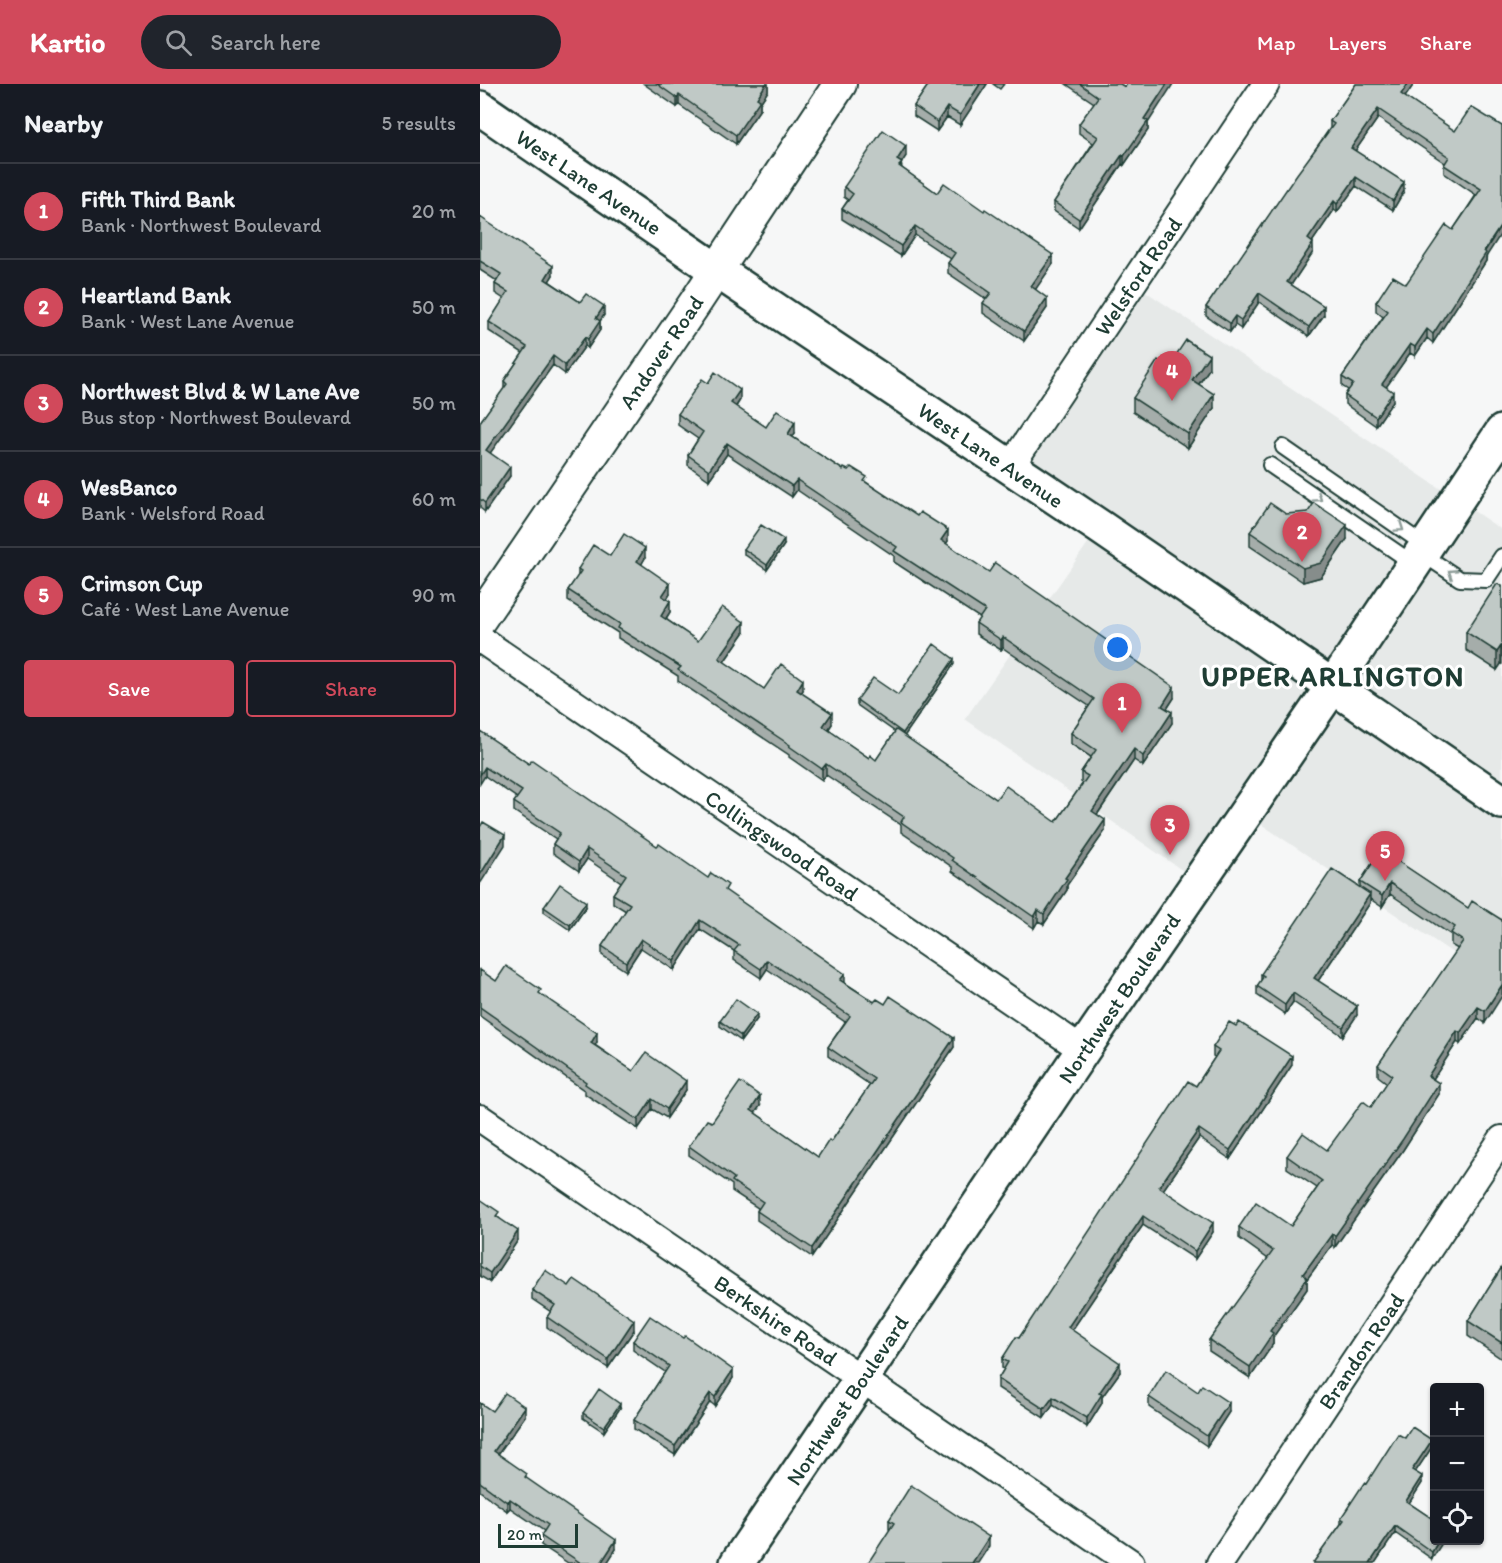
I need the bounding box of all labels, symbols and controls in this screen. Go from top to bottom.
search box [141,15,561,69]
text: Kartio [30,25,105,59]
icon: search [162,26,195,59]
text: Search here [210,29,321,56]
text: Map [1257,30,1296,55]
text: Layers [1329,30,1387,55]
text: Share [1420,30,1472,55]
text: Nearby [24,107,103,139]
text: 5 results [382,111,456,135]
street label: West Lane Avenue [511,124,667,241]
text: Fifth Third Bank [81,186,235,213]
text: 1 [39,199,48,223]
text: 20 m [412,199,456,223]
street label: Welsford Road [1089,212,1188,341]
text: Bank · Northwest Boulevard [81,213,321,237]
text: Heartland Bank [81,282,231,309]
street label: Andover Road [613,290,710,414]
text: 2 [38,295,49,319]
text: 50 m [412,295,456,319]
text: Bank · West Lane Avenue [81,309,294,333]
pin: 4 [1152,352,1192,401]
text: Northwest Blvd & W Lane Ave [81,378,360,405]
text: 3 [38,391,49,415]
text: 50 m [412,391,456,415]
street label: West Lane Avenue [913,397,1069,514]
text: Bus stop · Northwest Boulevard [81,405,351,429]
text: WesBanco [81,474,177,501]
text: 4 [37,487,50,511]
text: 60 m [412,487,456,511]
one-way arrow [1312,491,1323,502]
text: Bank · Welsford Road [81,501,265,525]
pin: 2 [1282,512,1322,562]
one-way arrow [1393,521,1404,532]
text: Crimson Cup [81,570,203,597]
one-way arrow [1447,570,1458,581]
text: 5 [38,583,49,607]
text: 90 m [412,583,456,607]
text: Café · West Lane Avenue [81,597,289,621]
your location [1103,633,1132,662]
district label: UPPER ARLINGTON [1201,659,1465,693]
button: Save [24,660,234,717]
button: Share [246,660,456,717]
pin: 1 [1102,684,1142,733]
street label: Collingswood Road [700,784,864,907]
pin: 3 [1150,806,1190,855]
pin: 5 [1366,832,1404,881]
street label: Northwest Boulevard [1052,908,1187,1089]
street label: Berkshire Road [709,1269,843,1372]
street label: Brandon Road [1313,1288,1410,1415]
street label: Northwest Boulevard [780,1310,915,1491]
map controls [1430,1383,1484,1545]
button: + [1430,1383,1484,1437]
button: − [1430,1437,1484,1491]
button: locate [1430,1491,1484,1545]
scale bar [498,1521,578,1548]
text: 20 m [507,1525,542,1544]

